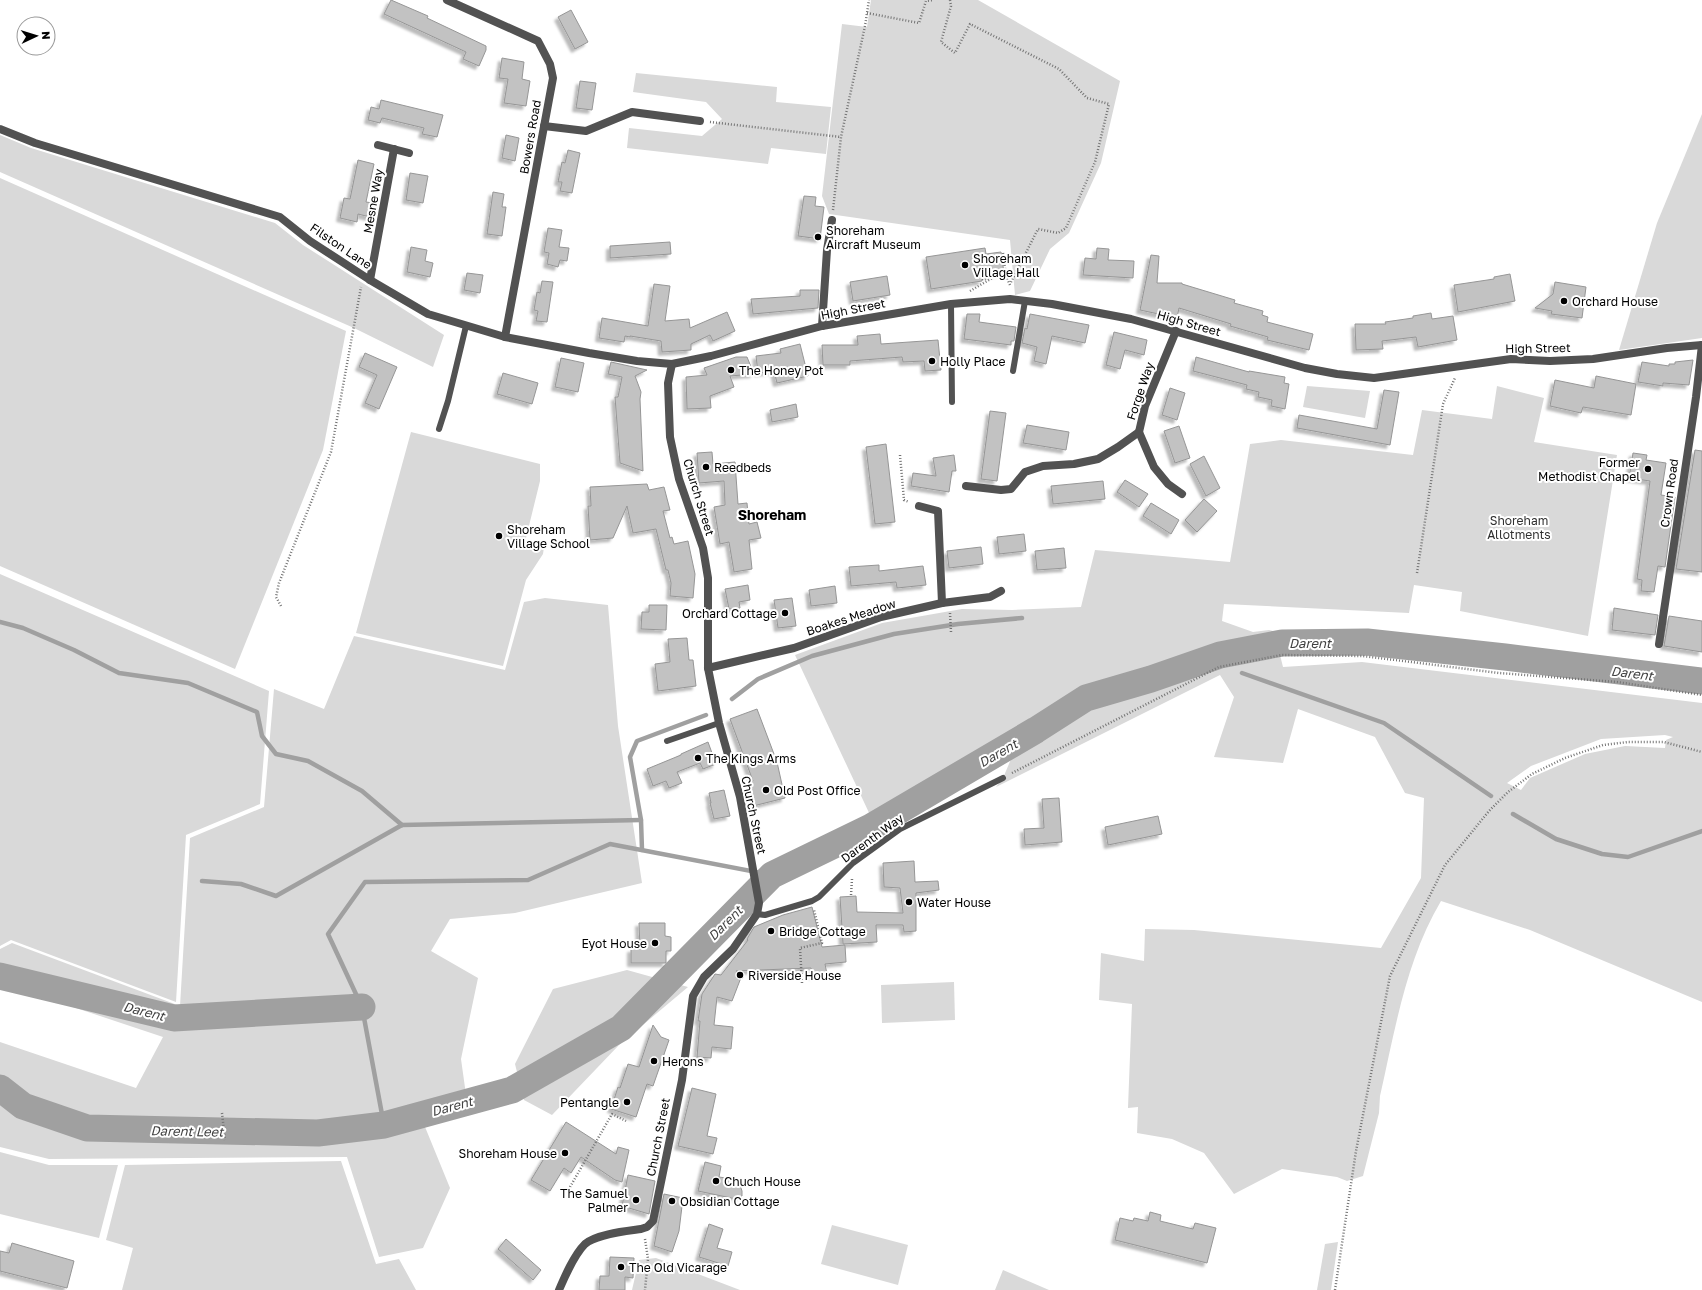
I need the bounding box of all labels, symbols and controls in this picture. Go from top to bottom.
north arrow [16,16,56,56]
text: N [40,31,53,40]
street label: Bowers Road [516,99,544,175]
street label: Mesne Way [360,167,386,234]
street label: Filston Lane [307,220,375,272]
place label: Shoreham Aircraft Museum [826,223,921,252]
marker: Shoreham Aircraft Museum [813,232,823,242]
place label: Shoreham Village Hall [973,251,1040,280]
marker: Shoreham Village Hall [960,260,970,270]
place label: Orchard House [1572,294,1658,309]
street label: High Street [819,295,887,323]
marker: Orchard House [1559,296,1569,306]
street label: High Street [1155,307,1223,339]
street label: High Street [1505,340,1571,356]
place label: Holly Place [940,354,1006,369]
marker: Holly Place [927,356,937,366]
street label: Forge Way [1123,360,1157,422]
place label: The Honey Pot [739,363,824,378]
marker: The Honey Pot [726,365,736,375]
place label: Former Methodist Chapel [1538,455,1640,484]
street label: Church Street [680,457,718,538]
street label: Crown Road [1657,458,1681,528]
place label: Reedbeds [714,460,771,475]
marker: Reedbeds [701,462,711,472]
marker: Former Methodist Chapel [1643,464,1653,474]
district label: Shoreham [738,506,806,523]
park label: Shoreham Allotments [1487,513,1551,542]
place label: Shoreham Village School [507,522,590,551]
marker: Shoreham Village School [494,531,504,541]
street label: Boakes Meadow [804,595,898,639]
place label: Orchard Cottage [682,606,777,621]
marker: Orchard Cottage [780,608,790,618]
water label: Darent [1289,635,1333,651]
water label: Darent [1610,663,1656,684]
water label: Darent [976,735,1022,770]
place label: The Kings Arms [706,751,796,766]
marker: The Kings Arms [693,753,703,763]
street label: Church Street [738,774,770,856]
place label: Old Post Office [774,783,861,798]
marker: Old Post Office [761,785,771,795]
street label: Darenth Way [838,810,906,866]
place label: Water House [917,895,991,910]
marker: Water House [904,897,914,907]
water label: Darent [704,901,747,944]
place label: Bridge Cottage [779,924,866,939]
marker: Bridge Cottage [766,926,776,936]
place label: Eyot House [581,936,647,951]
marker: Eyot House [650,938,660,948]
place label: Riverside House [748,968,841,983]
marker: Riverside House [735,970,745,980]
water label: Darent [122,998,168,1024]
place label: Herons [662,1054,704,1069]
marker: Herons [649,1056,659,1066]
water label: Darent [430,1092,476,1119]
place label: Pentangle [560,1095,619,1110]
street label: Church Street [643,1096,673,1178]
marker: Pentangle [622,1097,632,1107]
water label: Darent Leet [150,1122,225,1140]
place label: Shoreham House [459,1146,557,1161]
marker: Shoreham House [560,1148,570,1158]
place label: Chuch House [724,1174,801,1189]
marker: Chuch House [711,1176,721,1186]
place label: The Samuel Palmer [560,1186,628,1215]
place label: Obsidian Cottage [680,1194,780,1209]
marker: The Samuel Palmer [631,1195,641,1205]
marker: Obsidian Cottage [667,1196,677,1206]
place label: The Old Vicarage [629,1260,727,1275]
marker: The Old Vicarage [616,1262,626,1272]

